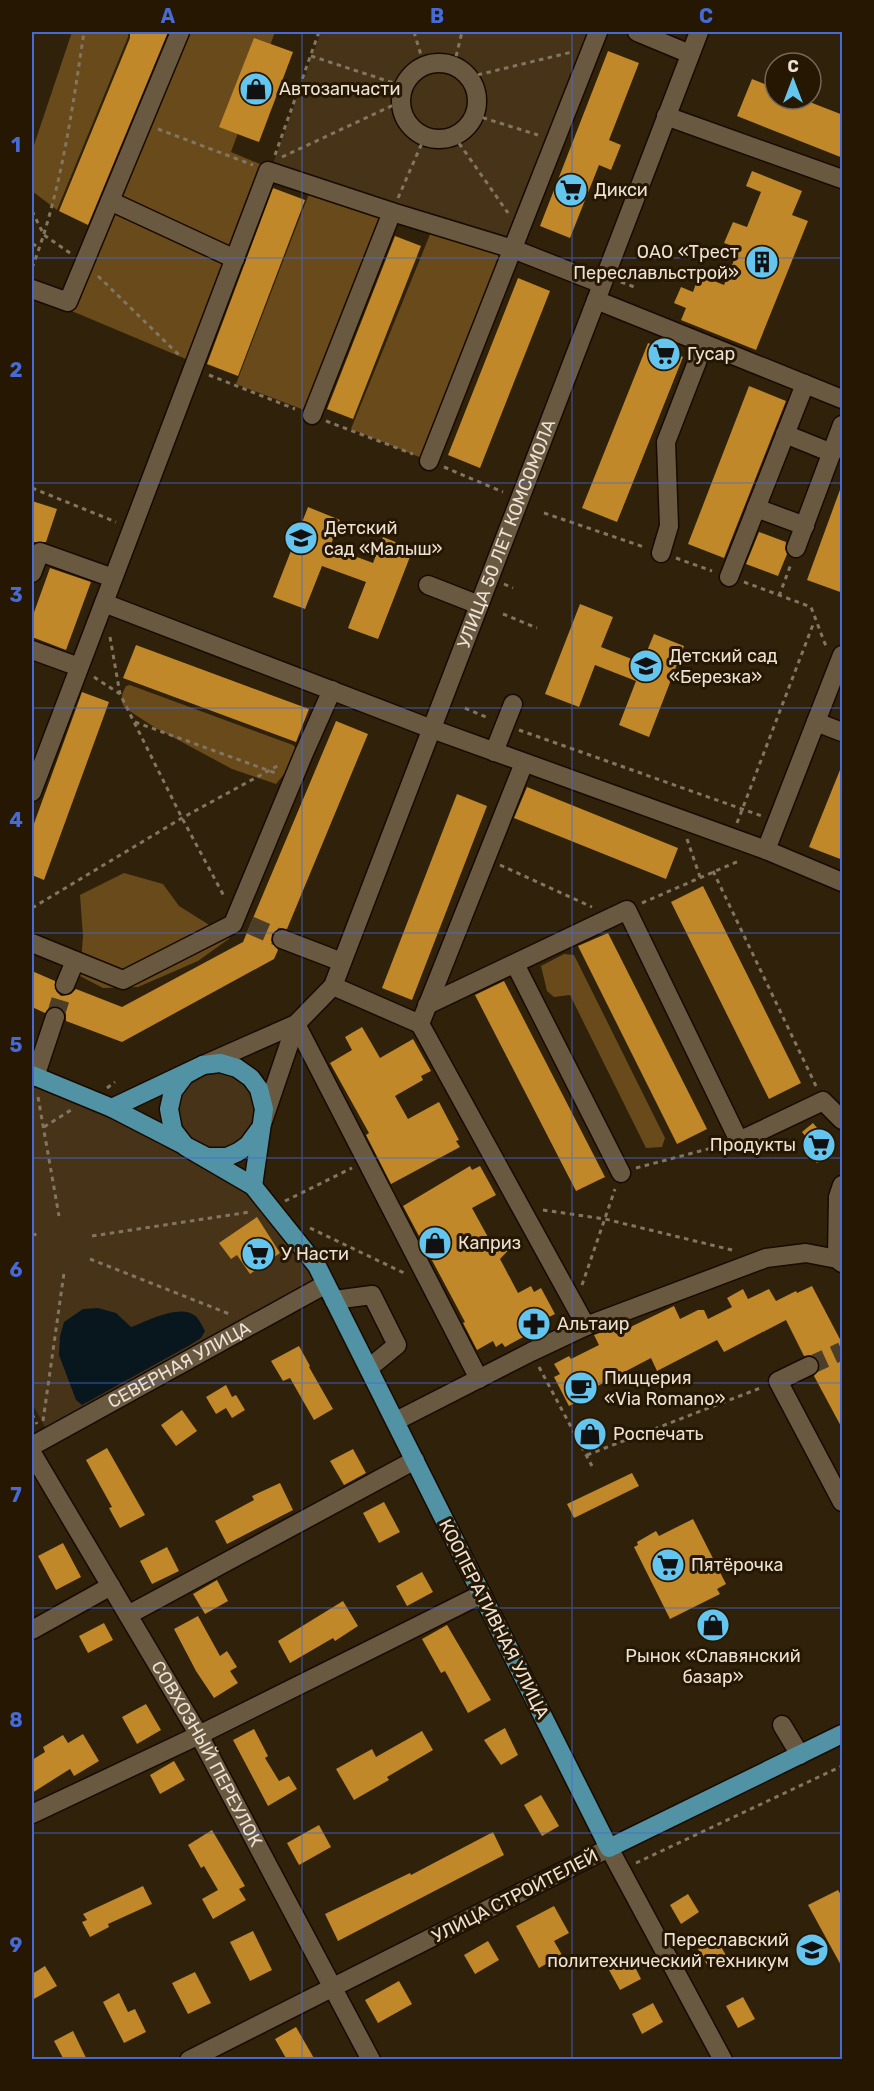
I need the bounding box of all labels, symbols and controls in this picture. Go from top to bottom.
text: A [161,4,176,28]
text: B [430,4,444,28]
text: C [699,4,713,28]
north arrow [763,51,823,111]
text: С [787,57,799,76]
shop icon: Автозапчасти [238,71,274,107]
place label: Автозапчасти [279,78,400,100]
text: 1 [11,133,21,157]
supermarket icon: Дикси [553,172,589,208]
place label: Дикси [594,179,648,201]
place label: ОАО «Трест Переславльстрой» [573,241,739,284]
building icon: ОАО «Трест Переславльстрой» [744,244,780,280]
supermarket icon: Гусар [646,336,682,372]
place label: Гусар [687,343,735,365]
text: 2 [10,358,23,382]
street label: УЛИЦА 50 ЛЕТ КОМСОМОЛА [453,416,560,651]
place label: Детский сад «Малыш» [324,517,443,560]
school or university icon: Детский сад «Малыш» [283,520,319,556]
text: 3 [9,583,23,607]
place label: Детский сад «Березка» [669,645,778,688]
school or university icon: Детский сад «Березка» [628,648,664,684]
text: 4 [9,808,23,832]
text: 5 [10,1033,23,1057]
supermarket icon: Продукты [801,1127,837,1163]
place label: Продукты [710,1134,796,1156]
shop icon: Каприз [417,1225,453,1261]
place label: Каприз [458,1232,521,1254]
supermarket icon: У Насти [240,1236,276,1272]
place label: У Насти [281,1243,349,1265]
text: 6 [9,1258,23,1282]
pharmacy icon: Альтаир [516,1306,552,1342]
place label: Альтаир [557,1313,629,1335]
street label: СЕВЕРНАЯ УЛИЦА [104,1317,255,1413]
place label: Пиццерия «Via Romano» [604,1367,726,1410]
cafe icon: Пиццерия «Via Romano» [563,1370,599,1406]
shop icon: Роспечать [572,1416,608,1452]
place label: Роспечать [613,1423,704,1445]
text: 7 [10,1483,22,1507]
street label: КООПЕРАТИВНАЯ УЛИЦА [434,1516,554,1722]
supermarket icon: Пятёрочка [650,1547,686,1583]
place label: Пятёрочка [691,1554,784,1576]
shop icon: Рынок «Славянский базар» [695,1607,731,1643]
place label: Рынок «Славянский базар» [625,1645,801,1688]
street label: СОВХОЗНЫЙ ПЕРЕУЛОК [147,1657,267,1851]
text: 8 [9,1708,23,1732]
street label: УЛИЦА СТРОИТЕЛЕЙ [428,1845,602,1947]
place label: Переславский политехнический техникум [547,1929,789,1972]
school or university icon: Переславский политехнический техникум [794,1932,830,1968]
text: 9 [10,1933,23,1957]

